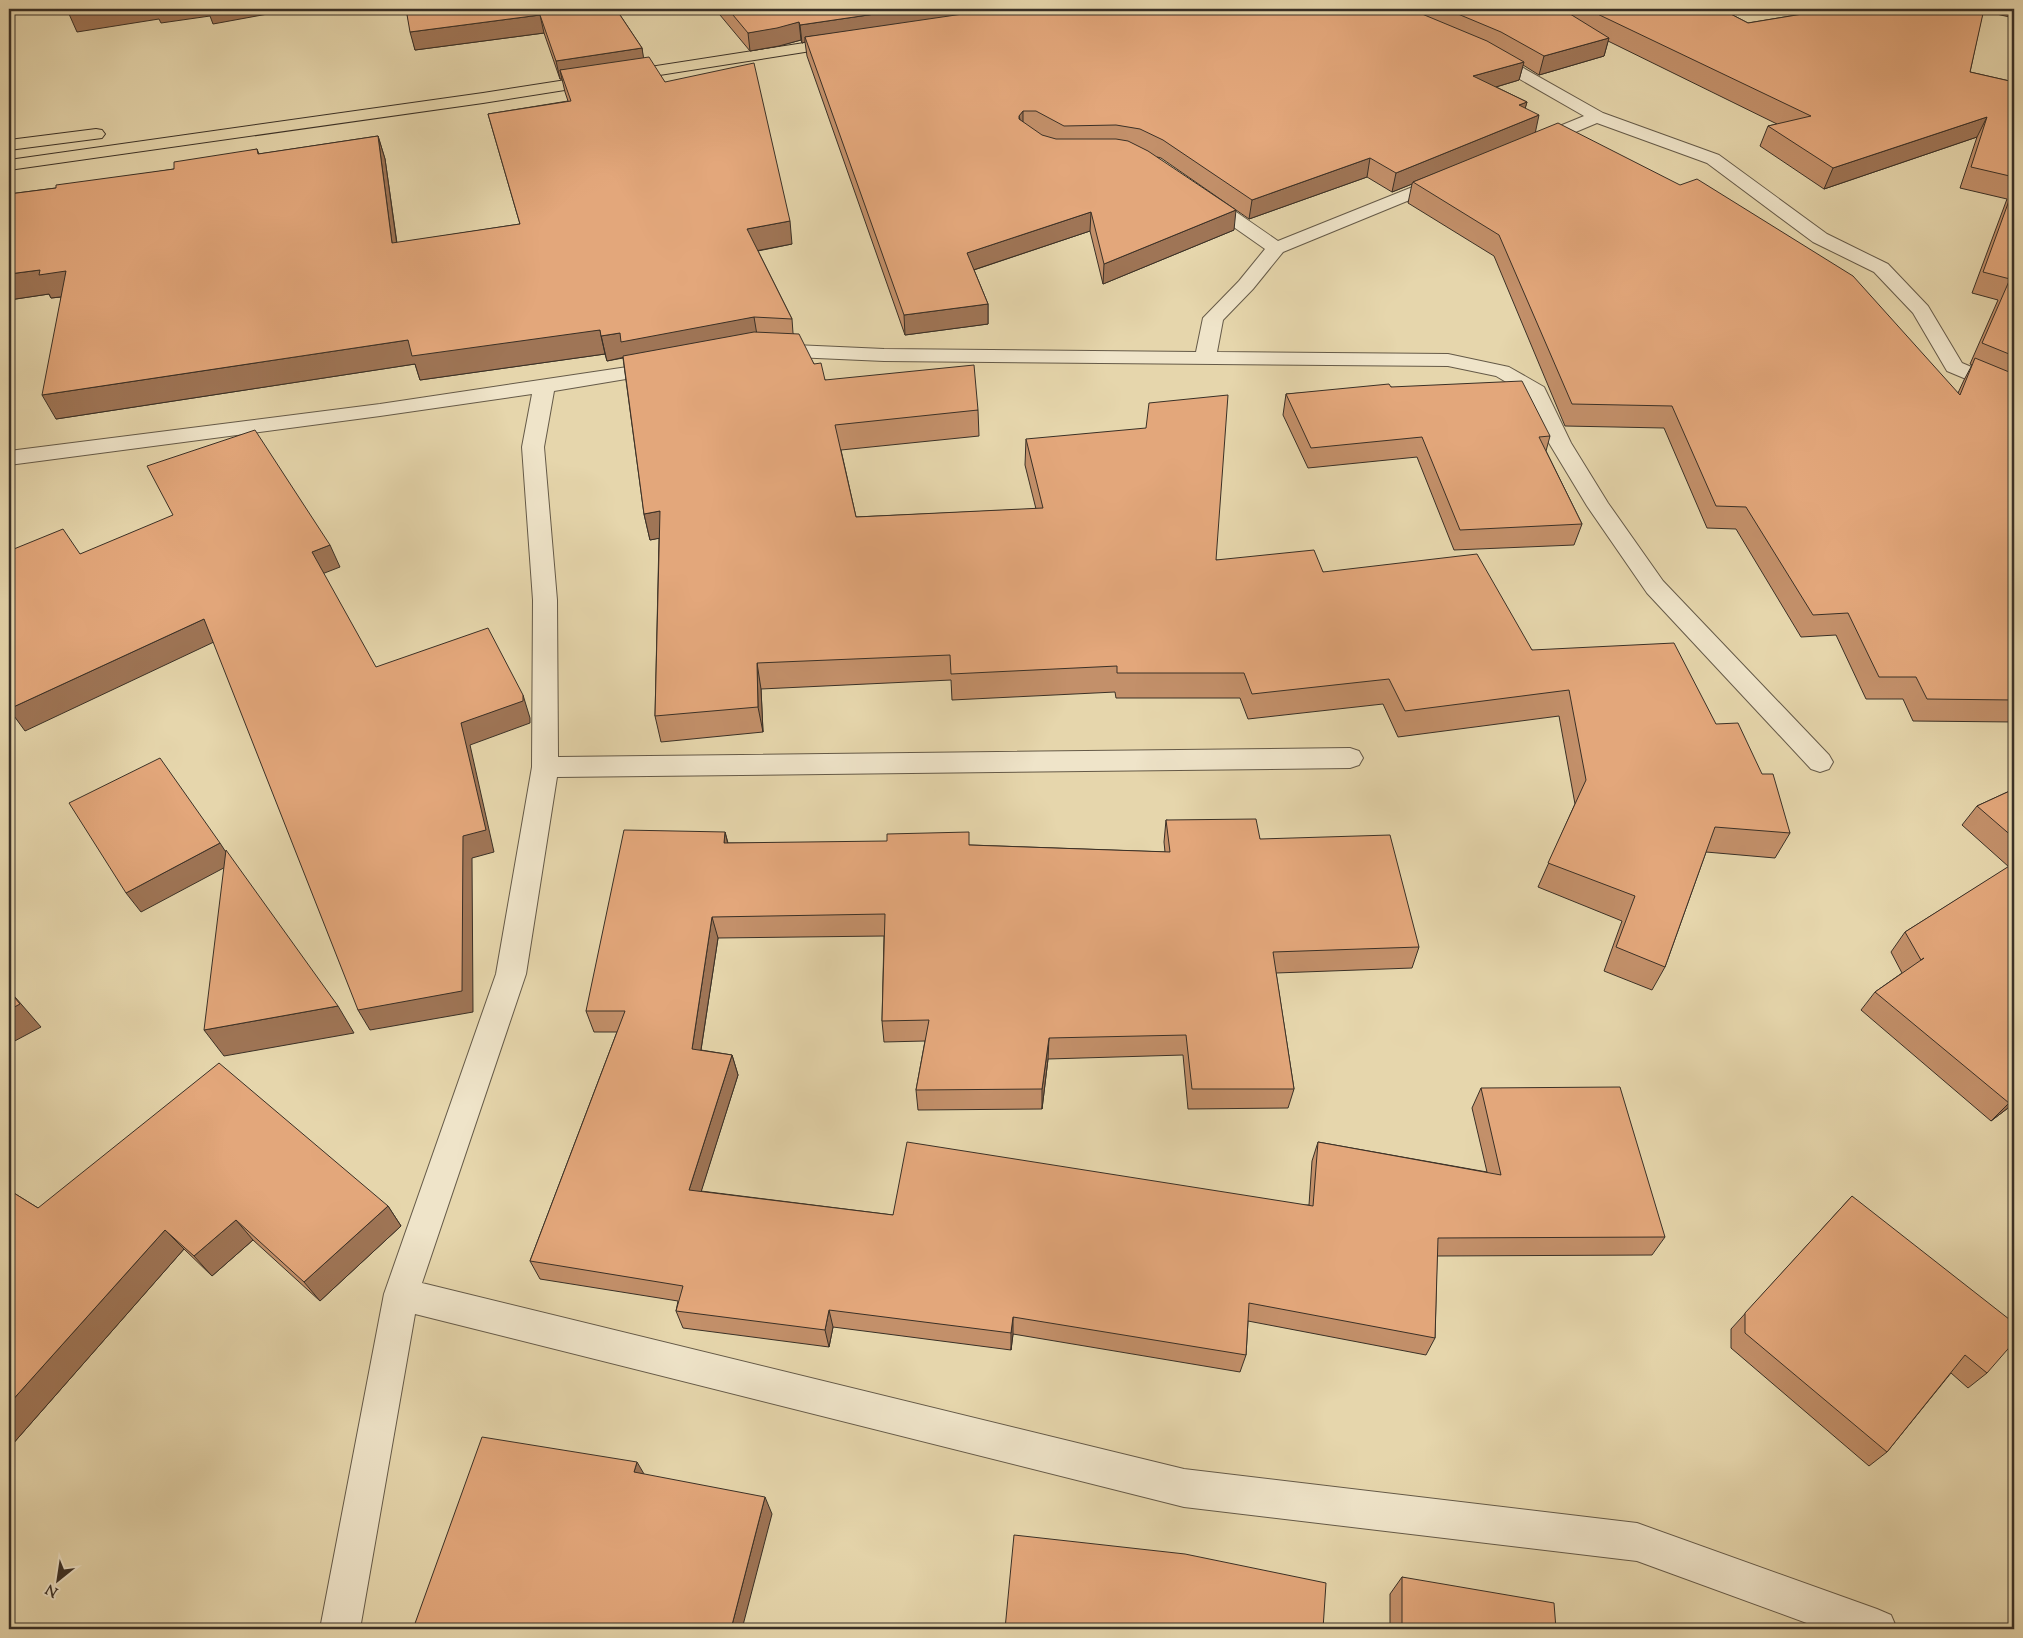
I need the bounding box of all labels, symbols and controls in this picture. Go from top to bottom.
north arrow [32,1556,82,1606]
text: N [43,1578,62,1601]

